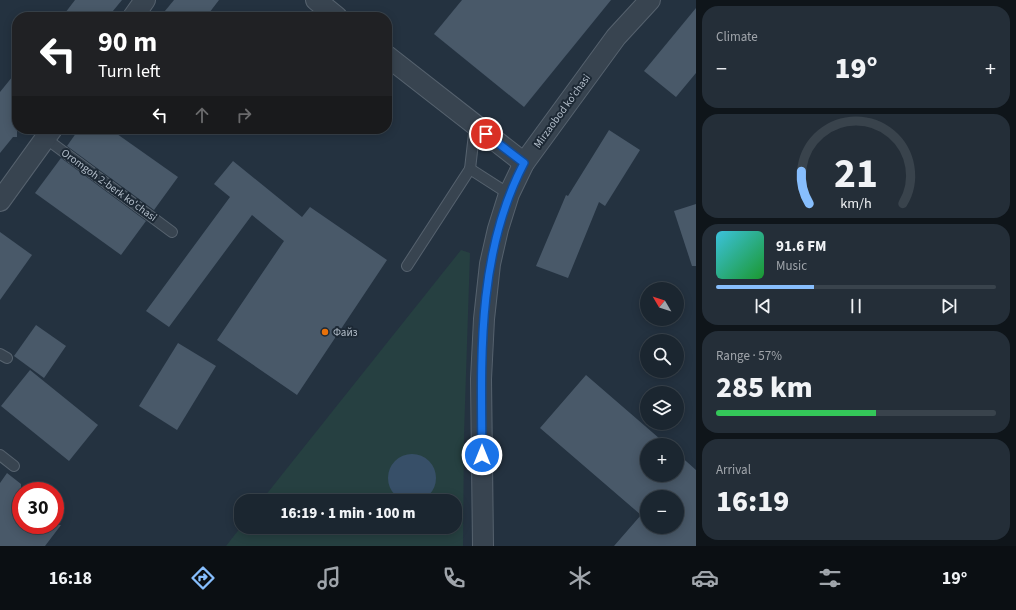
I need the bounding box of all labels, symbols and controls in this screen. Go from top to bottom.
text: 90 m [98,22,157,62]
icon: left [32,28,84,80]
text: Climate [716,28,758,46]
text: 19° [834,47,878,90]
text: − [716,53,727,85]
text: + [985,53,996,85]
text: Turn left [98,59,160,84]
street label: Mirzaobod ko'chasi [530,71,594,151]
icon: left [149,104,171,126]
icon: ahead [191,104,213,126]
icon: right [233,104,255,126]
pin [469,117,503,151]
icon: arrive [475,123,497,145]
text: 21 [834,143,878,203]
street label: Oromgoh 2-berk ko'chasi [58,145,160,225]
text: km/h [840,192,872,213]
text: 91.6 FM [776,236,827,257]
text: Music [776,257,807,275]
north arrow [640,282,684,326]
map controls [640,282,684,534]
icon: previous [752,295,774,317]
icon: pause [845,295,867,317]
icon: next [938,295,960,317]
place label: Файз [333,325,358,340]
marker: Файз [320,327,330,337]
button: search [640,334,684,378]
text: Range · 57% [716,347,782,365]
text: 285 km [716,366,813,409]
button: layers [640,386,684,430]
position arrow [461,434,503,476]
button: + [640,438,684,482]
text: Arrival [716,461,751,479]
text: 16:19 [716,480,789,523]
speed limit sign: 30 [12,482,64,534]
button: − [640,490,684,534]
text: 16:19 · 1 min · 100 m [281,503,415,524]
icon: directions [189,564,217,592]
icon: music [315,564,343,592]
icon: phone [440,564,468,592]
icon: climate [566,564,594,592]
icon: car [691,564,719,592]
icon: filters [816,564,844,592]
text: 16:18 [49,566,92,591]
text: 19° [942,566,967,591]

